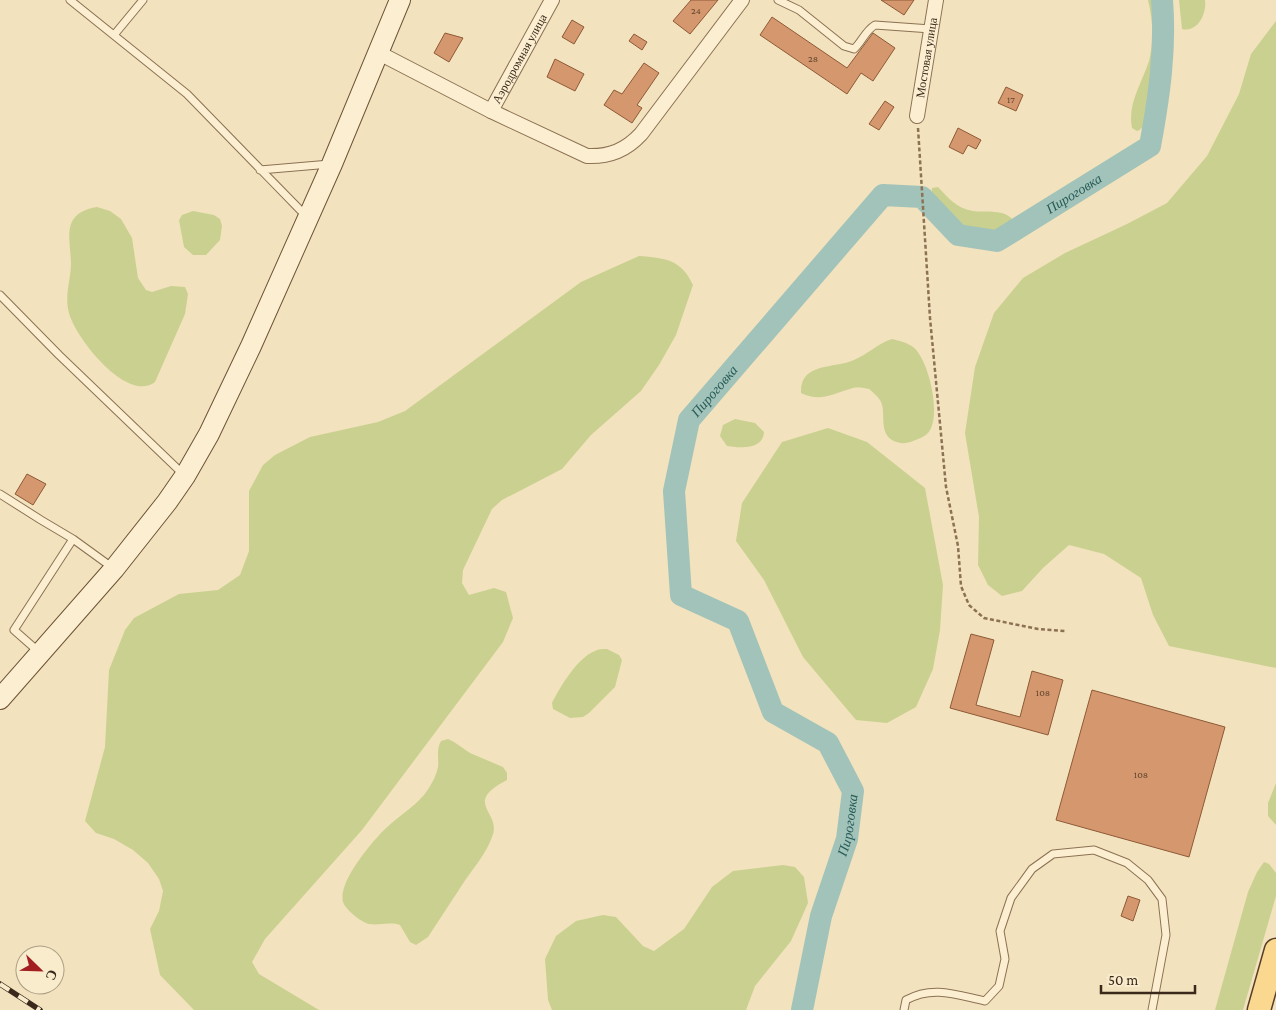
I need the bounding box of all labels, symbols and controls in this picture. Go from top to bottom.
house number: 24 [691,5,701,16]
street label: Аэродромная улица [489,11,550,106]
street label: Мостовая улица [913,16,940,99]
house number: 28 [808,53,818,64]
house number: 17 [1007,94,1015,105]
water label: Пироговка [1042,170,1105,217]
water label: Пироговка [687,362,741,421]
house number: 108 [1036,687,1050,698]
house number: 108 [1134,769,1148,780]
water label: Пироговка [833,793,861,859]
north arrow [15,945,65,995]
scale bar [1101,962,1195,994]
text: С [43,967,61,983]
text: 50 m [1108,972,1138,988]

